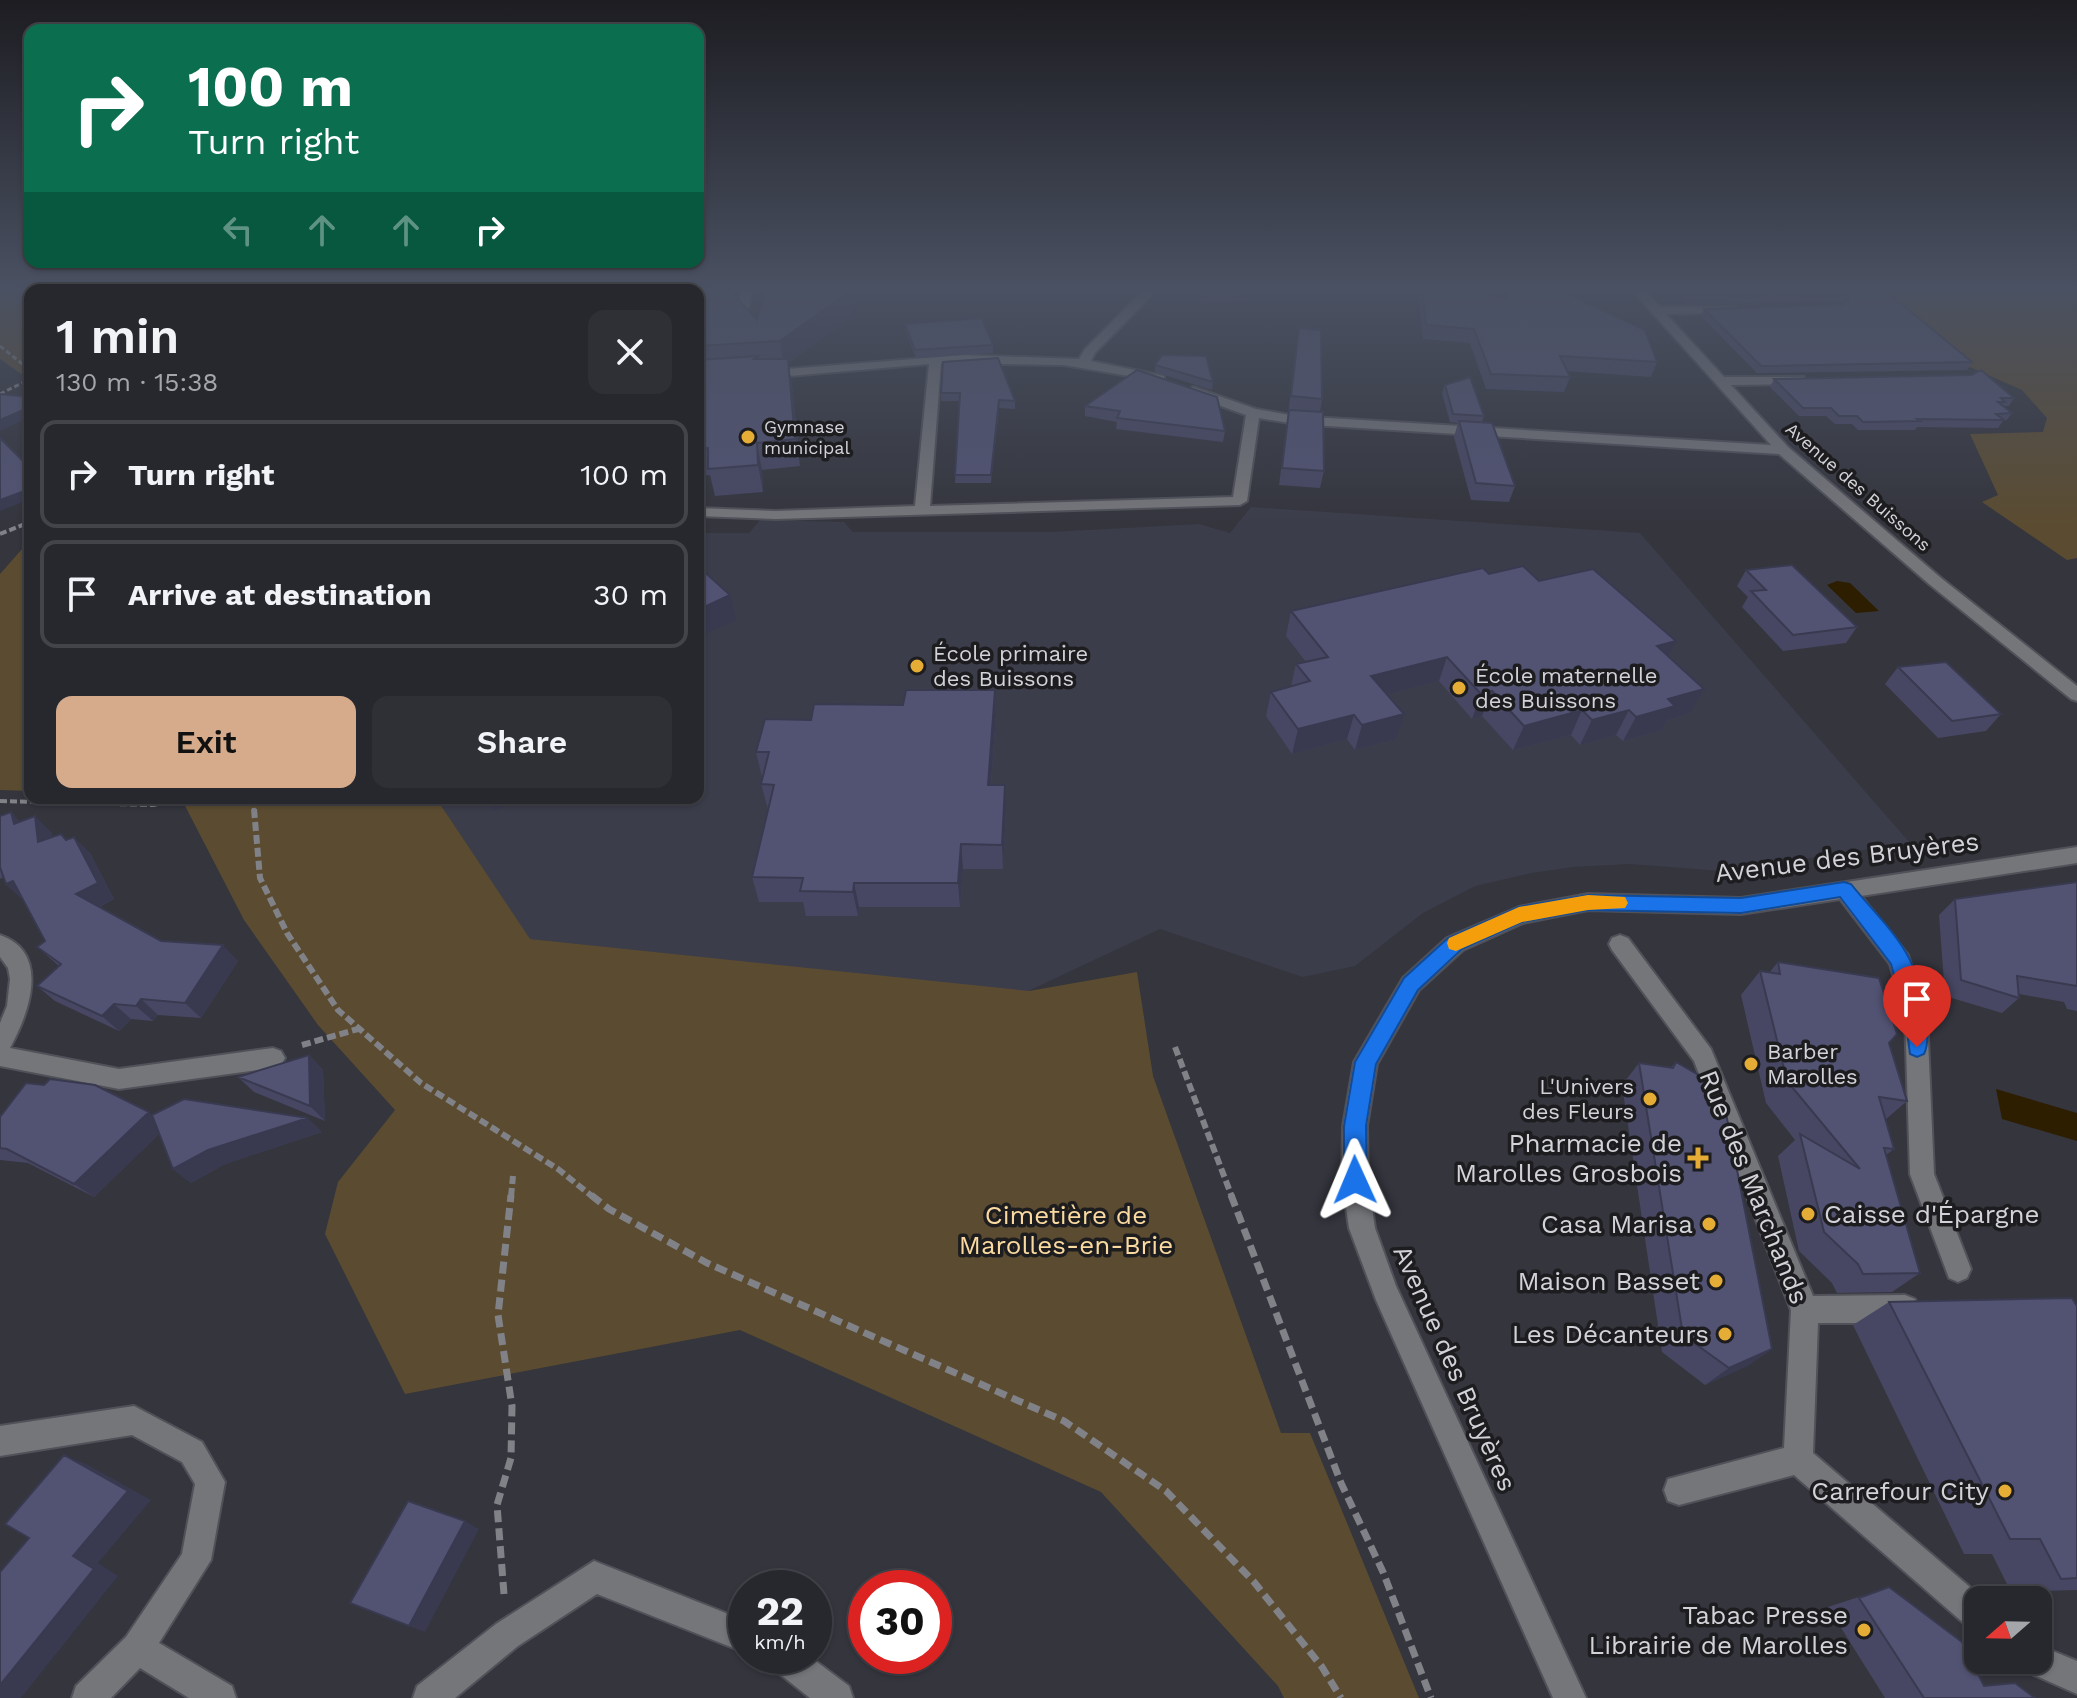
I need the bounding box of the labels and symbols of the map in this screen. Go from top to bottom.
place label: Gymnase municipal [764,416,851,458]
street label: Avenue des Buissons [1782,418,1935,555]
marker: Gymnase municipal [739,428,757,446]
place label: École primaire des Buissons [933,641,1088,691]
marker: École primaire des Buissons [908,657,926,675]
place label: École maternelle des Buissons [1475,663,1657,713]
marker: École maternelle des Buissons [1450,679,1468,697]
street label: Avenue des Bruyères [1713,826,1981,888]
pin [1883,965,1951,1047]
place label: Barber Marolles [1767,1039,1858,1089]
marker: Barber Marolles [1742,1055,1760,1073]
street label: Rue des Marchands [1693,1066,1815,1308]
place label: L'Univers des Fleurs [1522,1074,1634,1124]
marker: L'Univers des Fleurs [1641,1090,1659,1108]
place label: Pharmacie de Marolles Grosbois [1455,1128,1682,1188]
position arrow [1313,1138,1397,1222]
marker: Pharmacie de Marolles Grosbois [1689,1149,1707,1167]
place label: Caisse d'Épargne [1824,1199,2040,1229]
park label: Cimetière de Marolles-en-Brie [959,1200,1173,1260]
marker: Caisse d'Épargne [1799,1205,1817,1223]
place label: Casa Marisa [1541,1209,1693,1239]
marker: Casa Marisa [1700,1215,1718,1233]
street label: Avenue des Bruyères [1387,1241,1523,1495]
place label: Maison Basset [1517,1266,1700,1296]
marker: Maison Basset [1707,1272,1725,1290]
place label: Les Décanteurs [1512,1319,1709,1349]
marker: Les Décanteurs [1716,1325,1734,1343]
place label: Carrefour City [1811,1476,1990,1506]
marker: Carrefour City [1996,1482,2014,1500]
speed limit sign: 30 [848,1570,952,1674]
north arrow [1964,1586,2052,1674]
place label: Tabac Presse Librairie de Marolles [1589,1600,1848,1660]
marker: Tabac Presse Librairie de Marolles [1855,1621,1873,1639]

